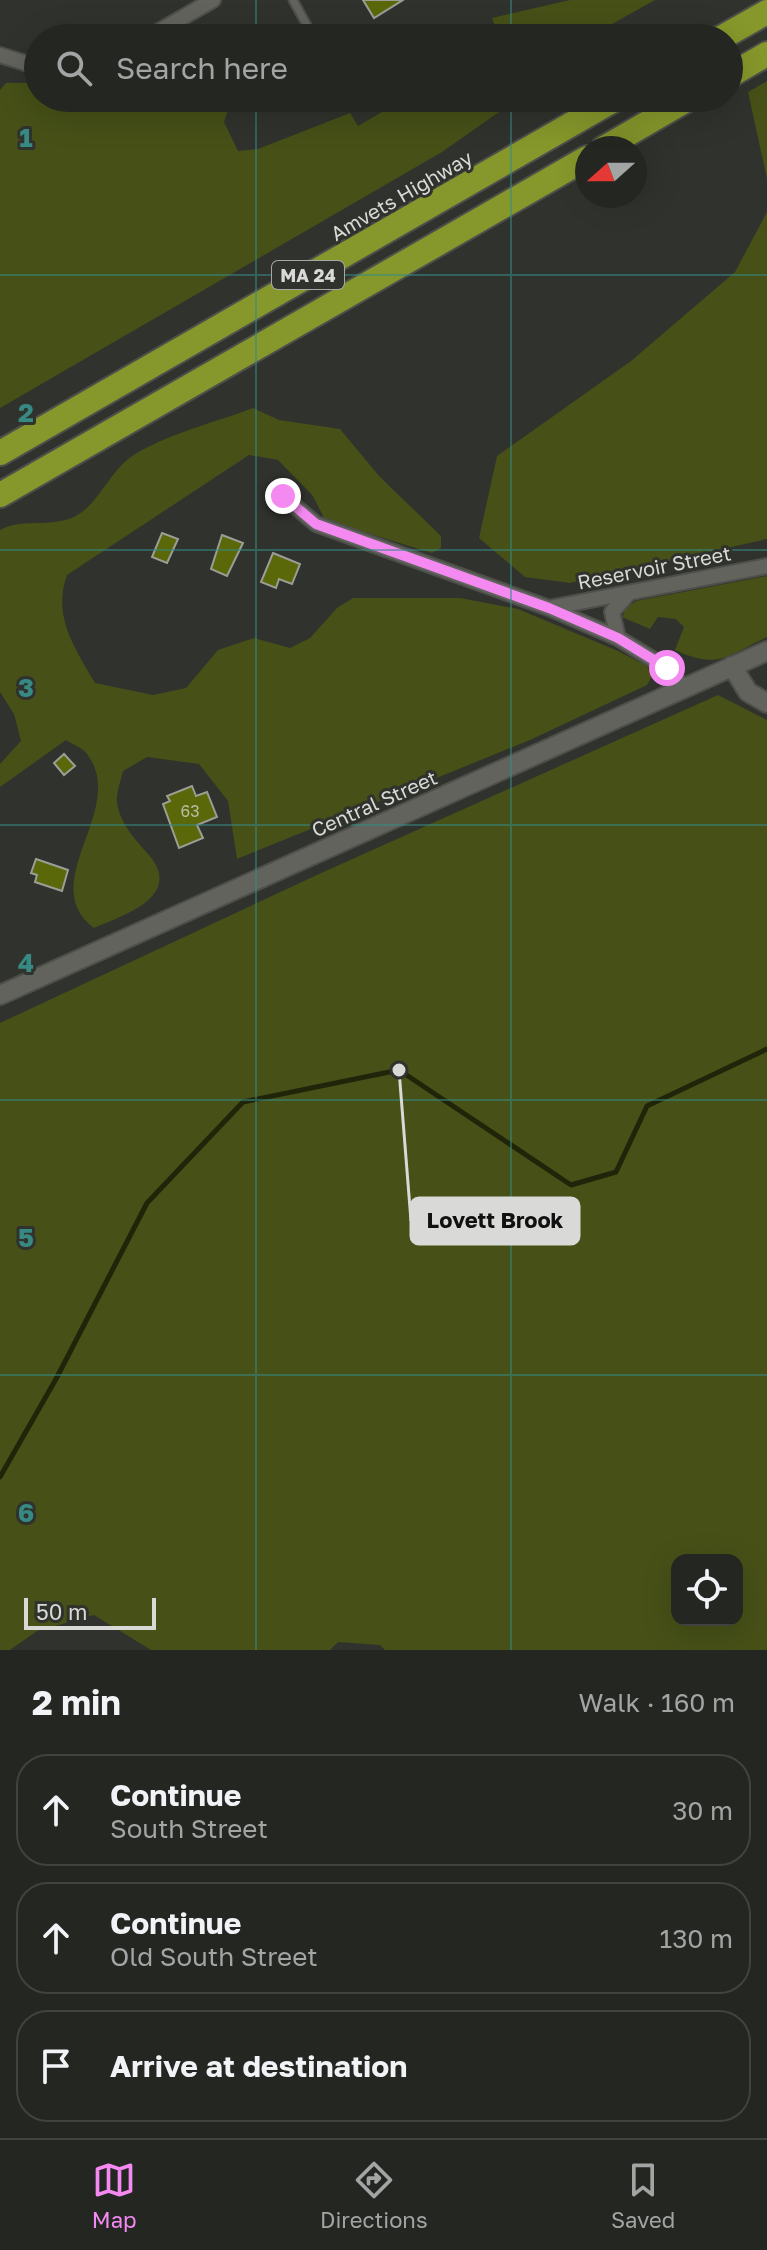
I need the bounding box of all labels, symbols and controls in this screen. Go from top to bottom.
search box [24,24,743,112]
icon: search [52,46,96,90]
text: Search here [116,50,288,86]
text: 1 [19,122,33,153]
north arrow [575,136,647,208]
street label: Amvets Highway [326,145,476,245]
road number: MA 24 [272,261,344,289]
text: 2 [18,397,34,428]
route end [265,478,301,514]
street label: Reservoir Street [575,540,733,594]
route start [649,650,685,686]
text: 3 [18,672,34,703]
street label: Central Street [308,765,440,841]
house number: 63 [180,801,200,821]
text: 4 [18,947,34,978]
callout: Lovett Brook [411,1198,579,1244]
text: Lovett Brook [427,1206,564,1233]
text: 5 [18,1222,34,1253]
text: 6 [18,1497,34,1528]
map controls [671,1554,743,1626]
button: locate [671,1554,743,1626]
scale bar [24,1594,156,1630]
text: 50 m [36,1598,87,1625]
text: 2 min [32,1682,121,1722]
text: Walk · 160 m [579,1687,735,1718]
text: Continue [110,1777,241,1813]
icon: ahead [34,1788,78,1832]
text: 30 m [672,1795,733,1826]
text: South Street [110,1813,268,1844]
text: Continue [110,1905,241,1941]
icon: ahead [34,1916,78,1960]
text: 130 m [660,1923,733,1954]
text: Old South Street [110,1941,318,1972]
icon: arrive [34,2044,78,2088]
text: Arrive at destination [110,2048,407,2084]
tab: Map [92,2158,137,2233]
tab: Directions [320,2158,428,2233]
tab: Saved [611,2158,675,2233]

